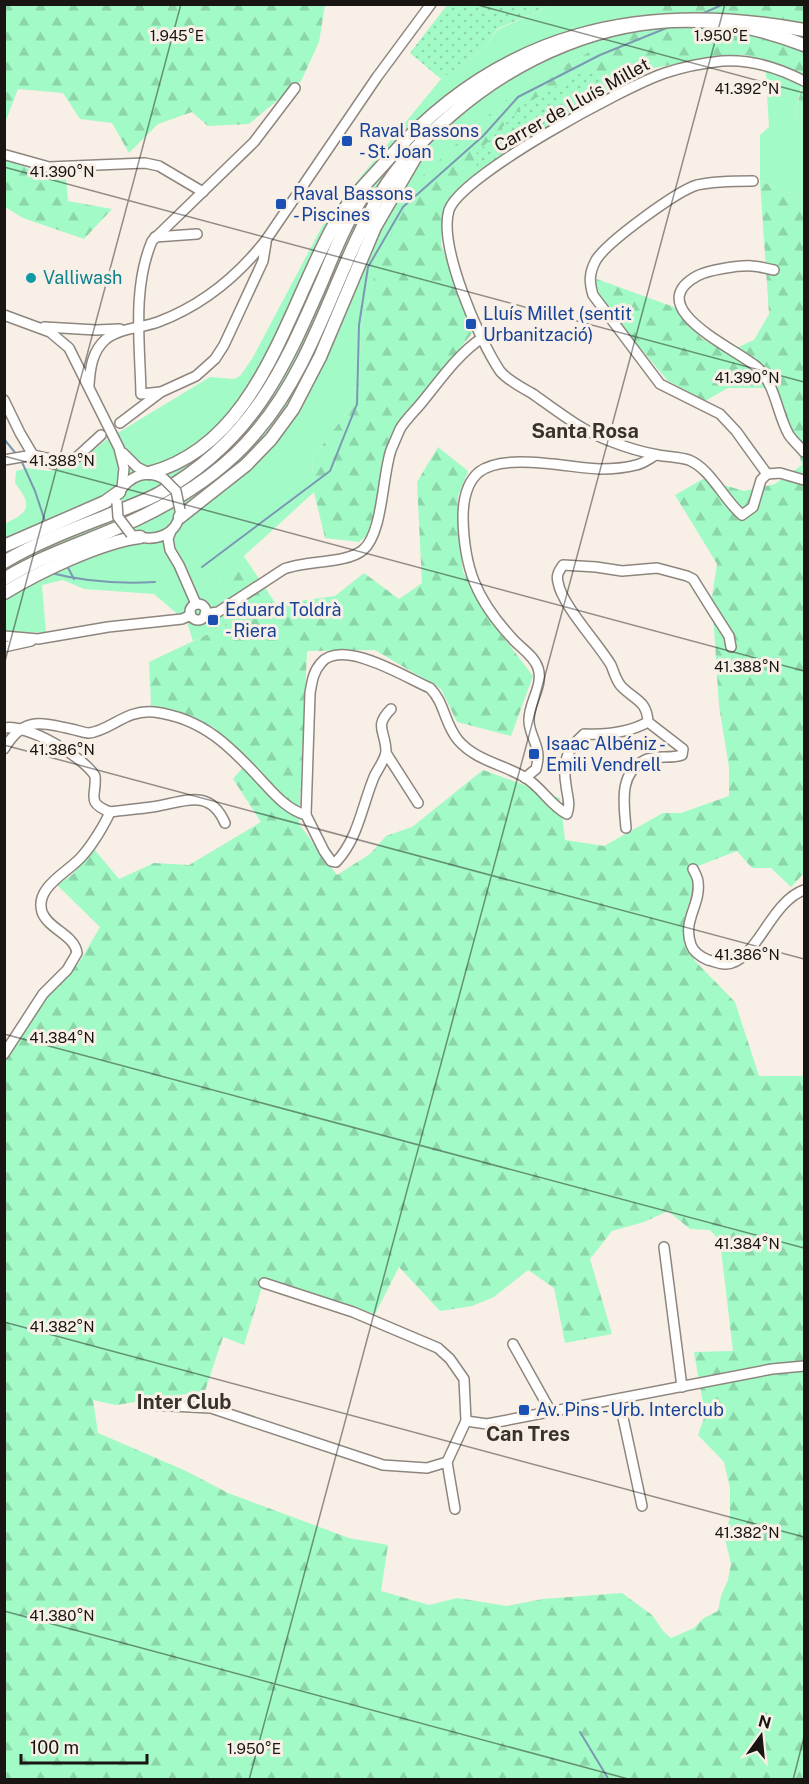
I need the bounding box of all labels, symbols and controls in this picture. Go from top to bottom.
text: 1.945°E [150,27,204,44]
text: 1.950°E [694,27,748,44]
street label: Carrer de Lluís Millet [491,53,653,156]
text: 41.392°N [715,80,779,97]
place label: Raval Bassons - St. Joan [359,120,479,162]
marker: Raval Bassons - St. Joan [340,134,354,148]
text: 41.390°N [30,163,94,180]
place label: Raval Bassons - Piscines [293,183,413,225]
marker: Raval Bassons - Piscines [274,197,288,211]
place label: Valliwash [43,267,122,288]
marker: Valliwash [24,271,38,285]
place label: Lluís Millet (sentit Urbanització) [483,303,632,345]
marker: Lluís Millet (sentit Urbanització) [464,317,478,331]
text: 41.390°N [715,369,779,386]
district label: Santa Rosa [531,419,639,443]
text: 41.388°N [29,452,95,469]
place label: Eduard Toldrà - Riera [225,599,341,641]
marker: Eduard Toldrà - Riera [206,613,220,627]
text: 41.388°N [714,658,780,675]
place label: Isaac Albéniz - Emili Vendrell [546,733,666,775]
text: 41.386°N [29,741,95,758]
marker: Isaac Albéniz - Emili Vendrell [527,747,541,761]
text: 41.386°N [714,946,780,963]
text: 41.384°N [29,1029,95,1046]
text: 41.384°N [714,1235,780,1252]
text: 41.382°N [29,1318,95,1335]
district label: Inter Club [137,1390,231,1414]
place label: Av. Pins - Urb. Interclub [536,1399,724,1420]
marker: Av. Pins - Urb. Interclub [517,1403,531,1417]
district label: Can Tres [486,1422,570,1446]
text: 41.382°N [714,1524,780,1541]
text: 41.380°N [29,1607,95,1624]
north arrow [731,1706,791,1766]
text: N [756,1711,773,1733]
scale bar [21,1727,147,1765]
text: 100 m [30,1737,79,1758]
text: 1.950°E [227,1740,281,1757]

